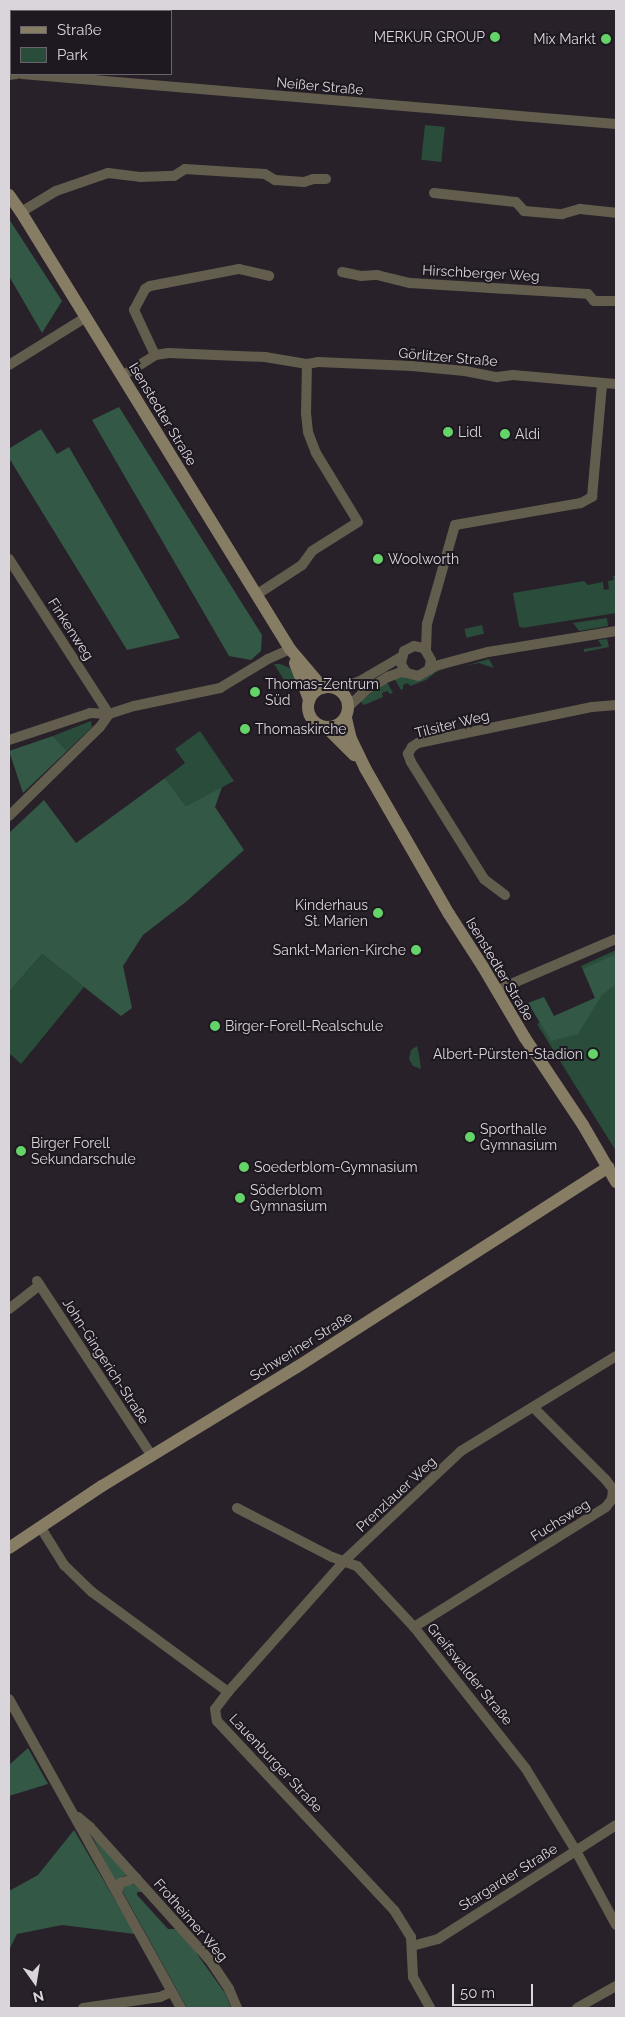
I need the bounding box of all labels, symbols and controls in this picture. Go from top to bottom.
legend [10,10,172,75]
text: Straße [57,21,101,39]
place label: MERKUR GROUP [374,29,485,45]
marker: MERKUR GROUP [489,31,501,43]
place label: Mix Markt [533,31,596,47]
marker: Mix Markt [600,33,612,45]
text: Park [57,46,88,64]
street label: Neißer Straße [275,74,365,98]
street label: Hirschberger Weg [421,262,541,284]
street label: Görlitzer Straße [398,344,498,370]
street label: Isenstedter Straße [126,359,200,469]
place label: Lidl [458,424,482,440]
marker: Lidl [442,426,454,438]
place label: Aldi [515,426,540,442]
marker: Aldi [499,428,511,440]
place label: Woolworth [388,551,459,567]
marker: Woolworth [372,553,384,565]
street label: Finkenweg [45,595,97,663]
place label: Thomas-Zentrum Süd [265,676,379,709]
marker: Thomas-Zentrum Süd [249,686,261,698]
street label: Tilsiter Weg [413,707,491,741]
place label: Thomaskirche [255,721,347,737]
marker: Thomaskirche [239,723,251,735]
place label: Kinderhaus St. Marien [295,897,368,930]
marker: Kinderhaus St. Marien [372,907,384,919]
street label: Isenstedter Straße [463,914,537,1024]
place label: Sankt-Marien-Kirche [273,942,406,958]
marker: Sankt-Marien-Kirche [410,944,422,956]
place label: Birger-Forell-Realschule [225,1018,383,1034]
marker: Birger-Forell-Realschule [209,1020,221,1032]
place label: Albert-Pürsten-Stadion [433,1046,583,1062]
marker: Albert-Pürsten-Stadion [587,1048,599,1060]
place label: Sporthalle Gymnasium [480,1121,557,1154]
marker: Sporthalle Gymnasium [464,1131,476,1143]
place label: Birger Forell Sekundarschule [31,1135,136,1168]
marker: Birger Forell Sekundarschule [15,1145,27,1157]
place label: Soederblom-Gymnasium [254,1159,418,1175]
marker: Soederblom-Gymnasium [238,1161,250,1173]
place label: Söderblom Gymnasium [250,1182,327,1214]
marker: Söderblom Gymnasium [234,1192,246,1204]
street label: John-Gingerich-Straße [59,1295,153,1427]
street label: Schweriner Straße [247,1308,355,1384]
street label: Prenzlauer Weg [352,1452,440,1536]
street label: Fuchsweg [527,1495,593,1545]
street label: Greifswalder Straße [424,1619,516,1729]
street label: Lauenburger Straße [226,1710,326,1816]
street label: Stargarder Straße [455,1840,561,1914]
street label: Frotheimer Weg [150,1875,232,1965]
north arrow [10,1957,60,2007]
scale bar [455,1974,536,2006]
text: 50 m [460,1984,495,2002]
text: N [31,1988,45,2006]

